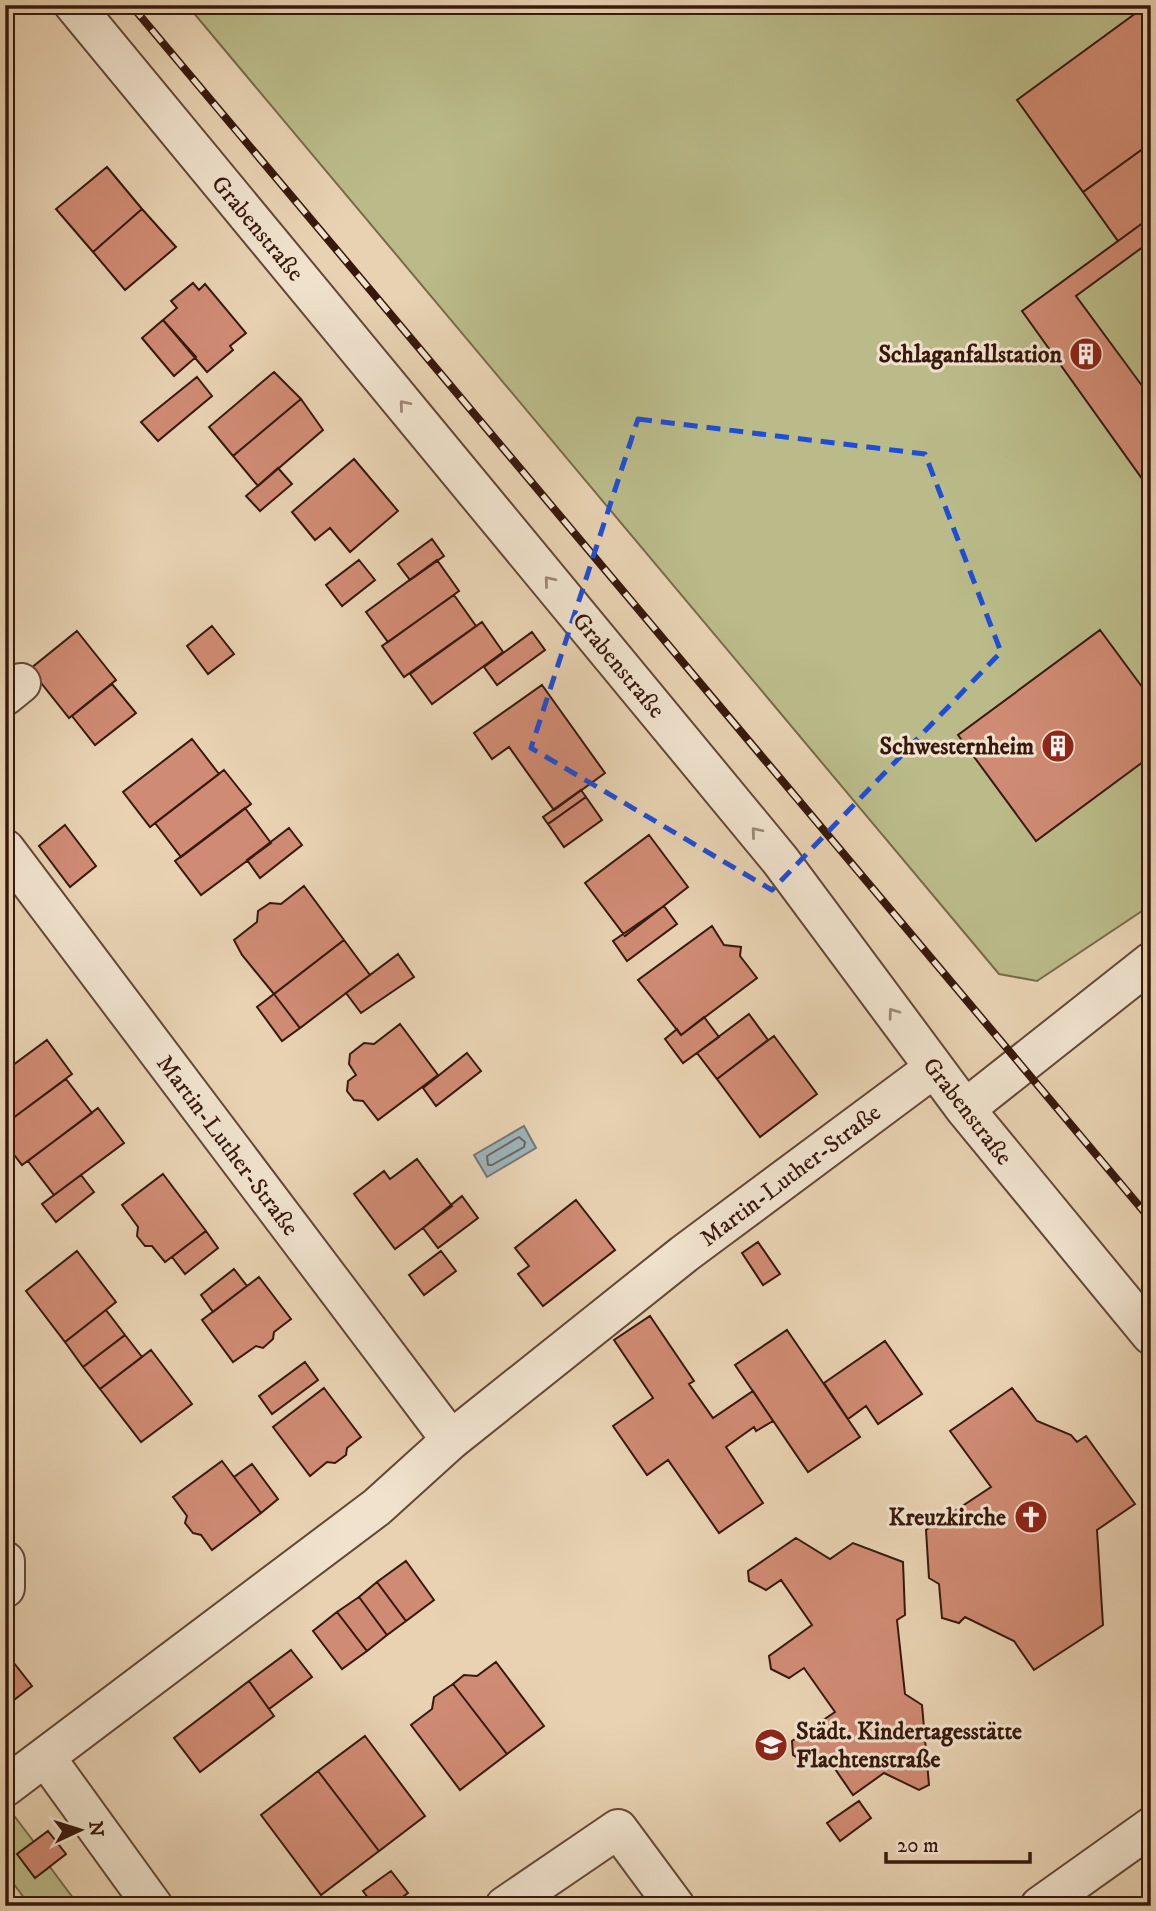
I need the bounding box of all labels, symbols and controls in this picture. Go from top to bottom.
street label: Grabenstraße [204,170,310,288]
building icon: Schlaganfallstation [1067,335,1105,373]
place label: Schlaganfallstation [878,340,1062,370]
one-way arrow [400,401,412,414]
one-way arrow [545,576,557,589]
street label: Grabenstraße [565,607,671,725]
building icon: Schwesternheim [1039,727,1077,765]
place label: Schwesternheim [880,732,1034,762]
one-way arrow [752,827,765,839]
one-way arrow [889,1008,901,1021]
street label: Martin-Luther-Straße [149,1049,305,1242]
street label: Grabenstraße [916,1052,1019,1172]
street label: Martin-Luther-Straße [694,1098,887,1254]
church icon: Kreuzkirche [1012,1498,1050,1536]
place label: Kreuzkirche [889,1503,1006,1533]
place label: Städt. Kindertagesstätte Flachtenstraße [796,1717,1022,1775]
school or university icon: Städt. Kindertagesstätte Flachtenstraße [752,1726,790,1764]
north arrow [46,1796,116,1866]
text: N [83,1820,108,1838]
scale bar [886,1820,1030,1864]
text: 20 m [897,1833,939,1859]

